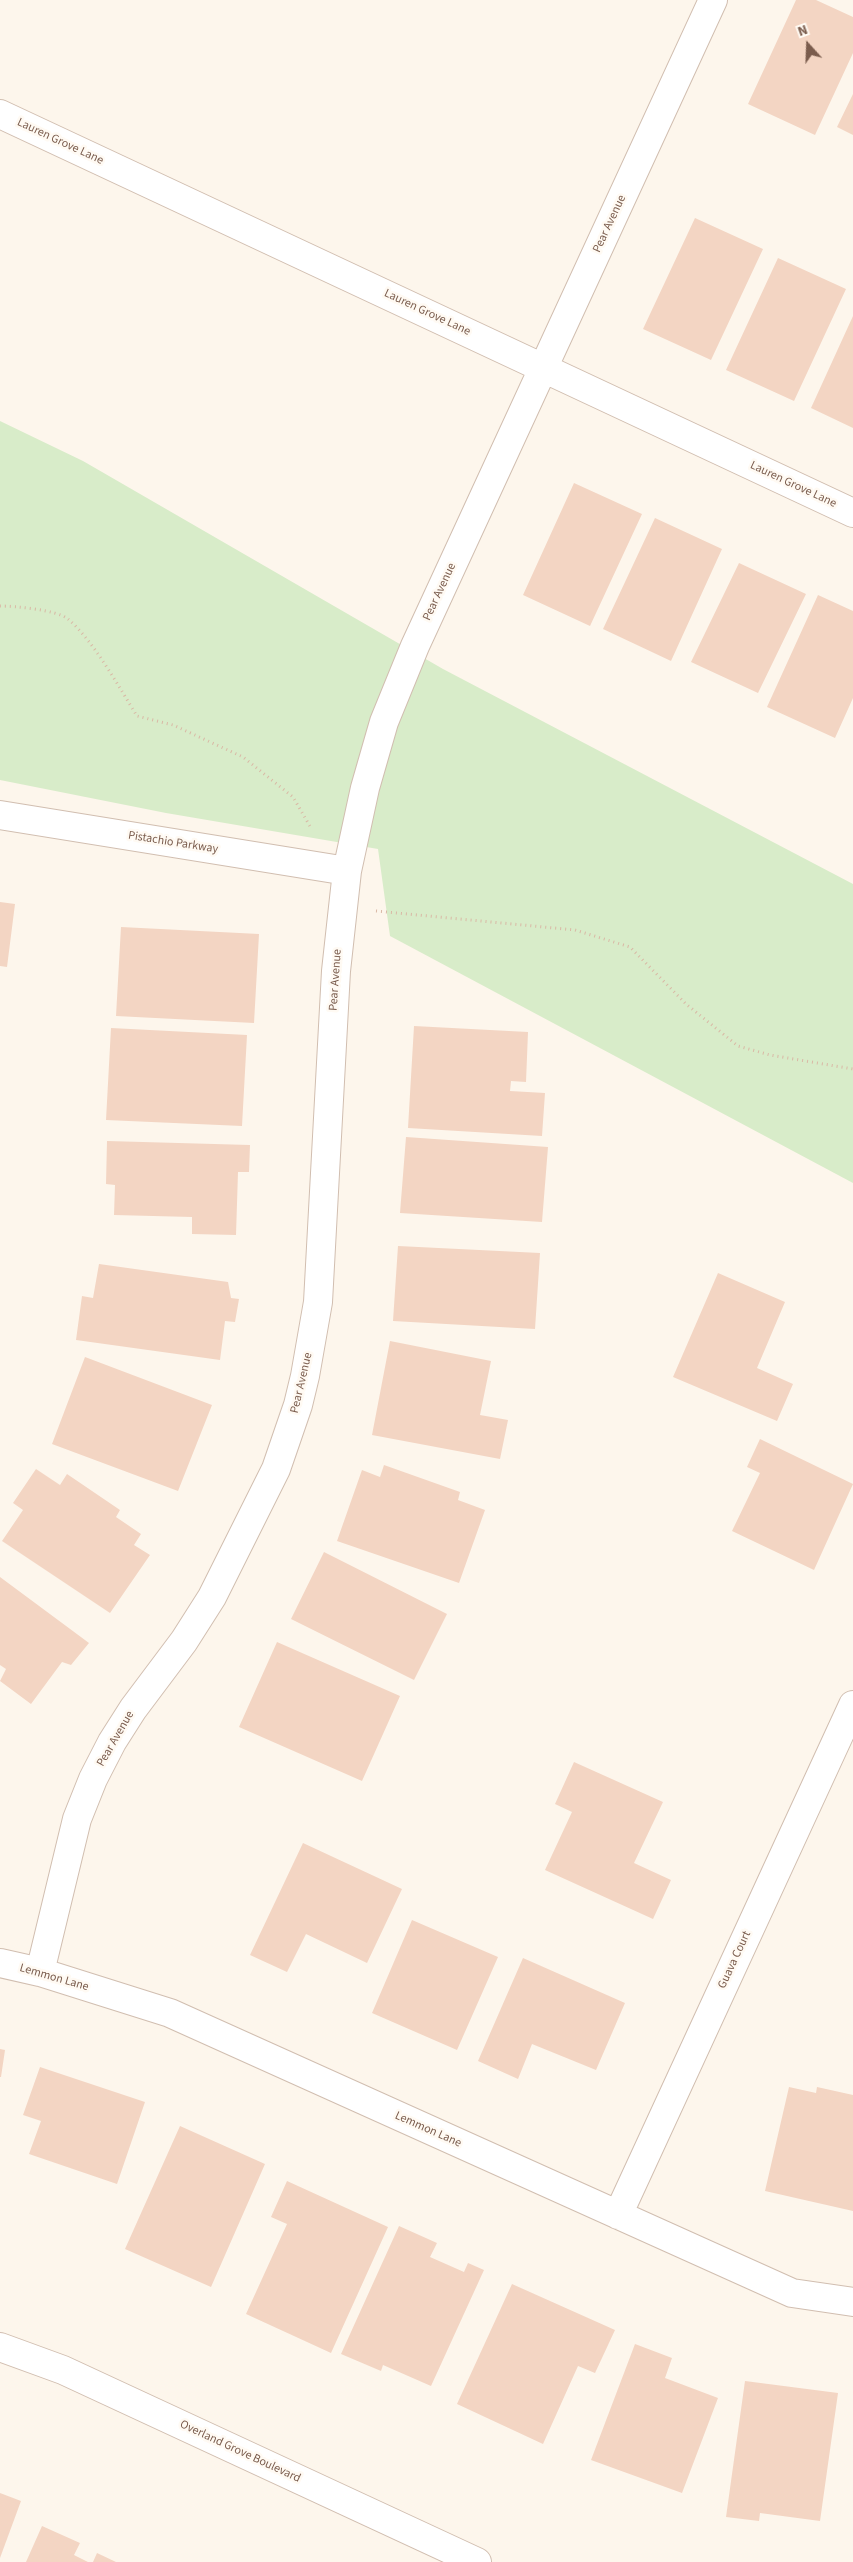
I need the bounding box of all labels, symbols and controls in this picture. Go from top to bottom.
north arrow [783,20,833,70]
text: N [795,20,811,42]
street label: Lauren Grove Lane [15,116,105,168]
street label: Pear Avenue [590,193,630,255]
street label: Lauren Grove Lane [382,287,472,339]
street label: Lauren Grove Lane [748,459,838,511]
street label: Pear Avenue [420,561,460,623]
street label: Pistachio Parkway [127,829,219,857]
street label: Pear Avenue [327,949,345,1011]
street label: Pear Avenue [288,1351,316,1415]
street label: Pear Avenue [94,1709,138,1769]
street label: Guava Court [715,1929,755,1991]
street label: Lemmon Lane [18,1961,90,1995]
street label: Lemmon Lane [392,2109,464,2151]
street label: Overland Grove Boulevard [177,2418,303,2486]

